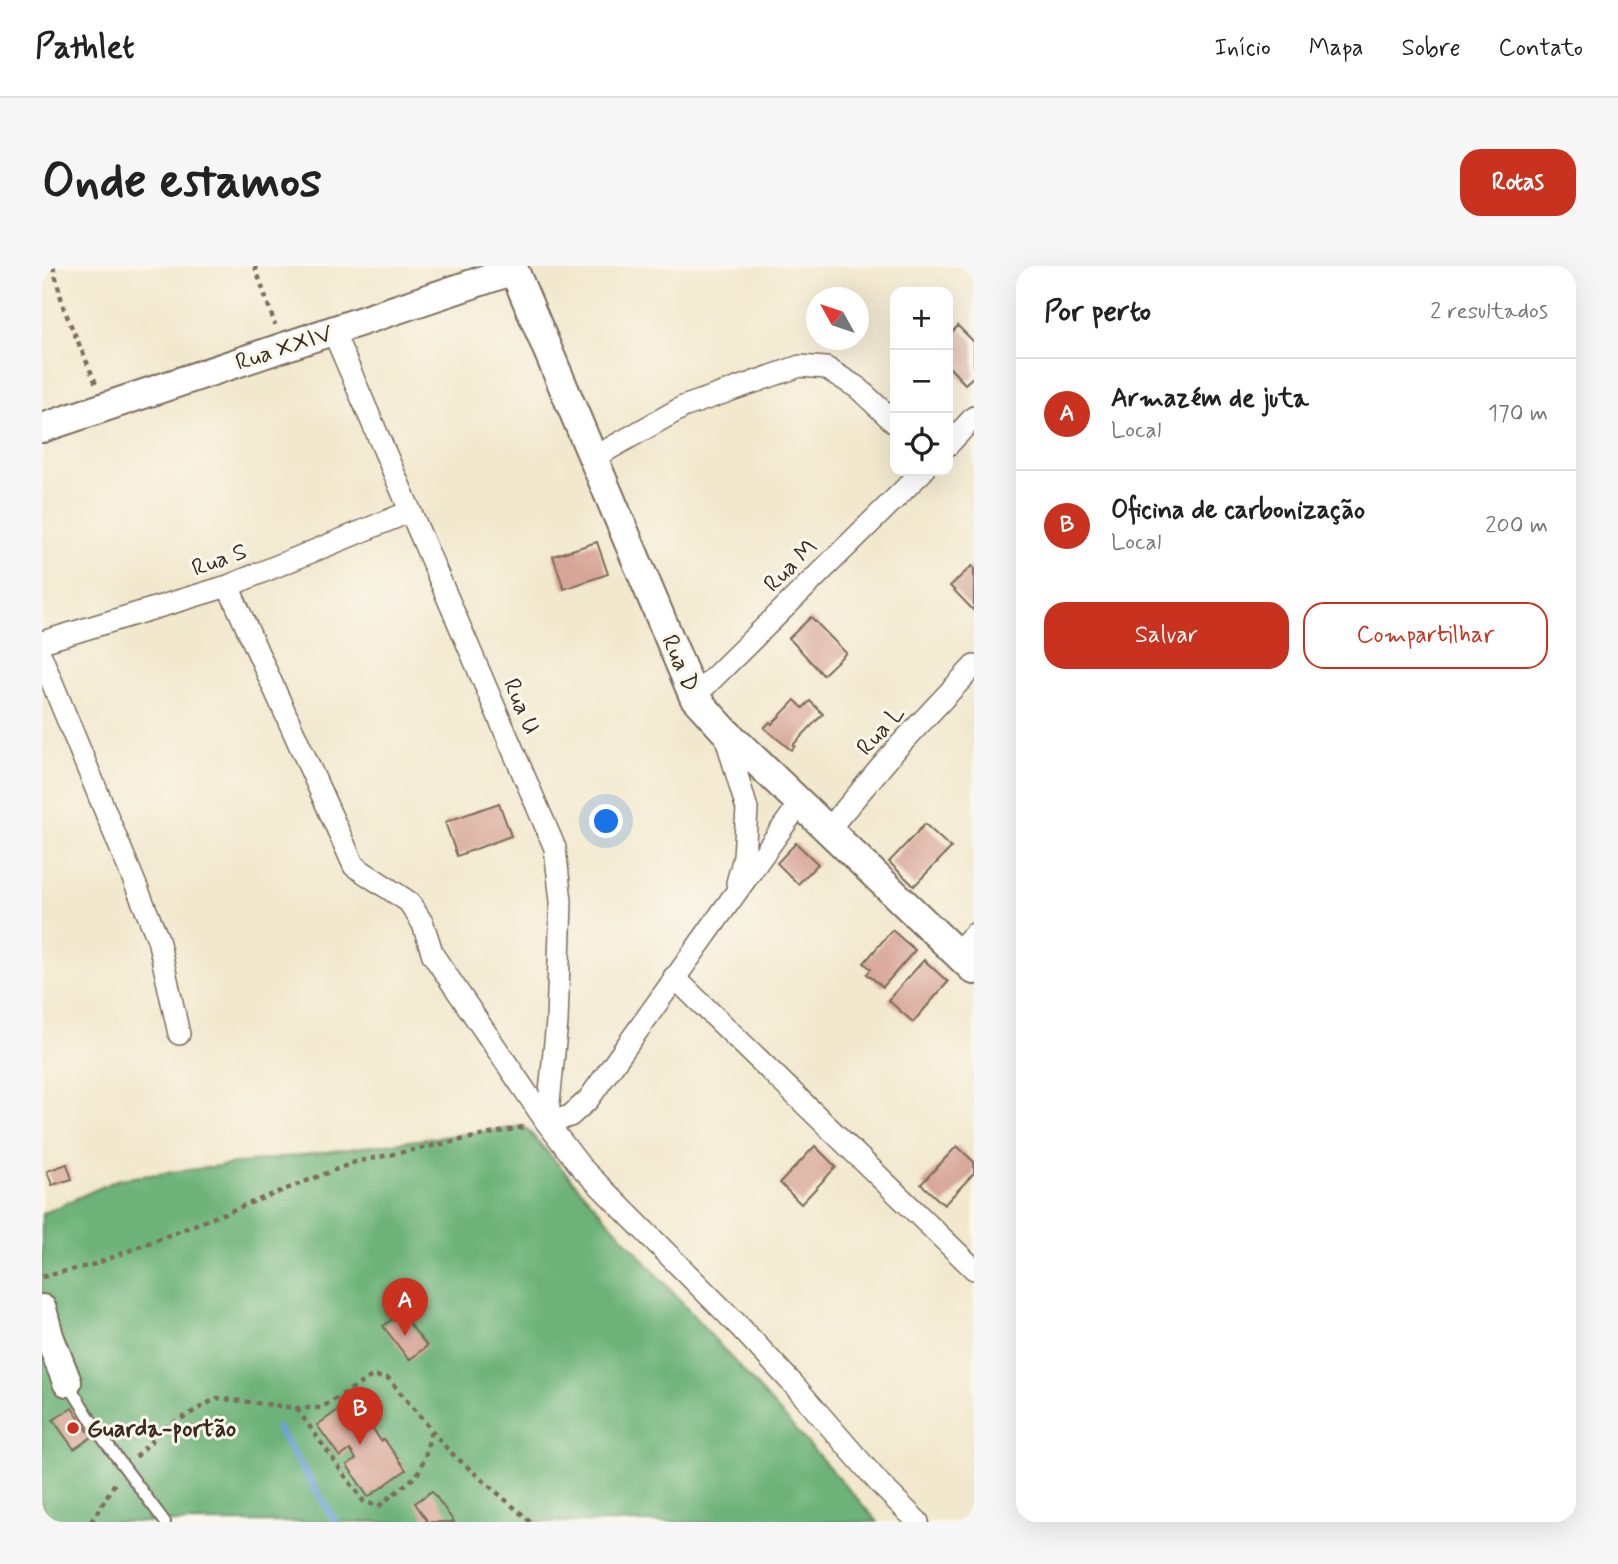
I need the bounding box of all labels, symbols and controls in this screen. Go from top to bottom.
text: Pathlet [35,26,135,70]
text: Início [1214,33,1271,64]
text: Mapa [1309,33,1363,64]
text: Sobre [1401,33,1461,64]
text: Contato [1499,33,1583,64]
button: Rotas [1460,149,1576,216]
text: Onde estamos [42,150,322,215]
north arrow [806,287,869,350]
map controls [890,287,953,476]
button: + [890,287,953,350]
text: Por perto [1044,292,1151,331]
text: 2 resultados [1430,297,1548,327]
street label: Rua XXIV [232,318,337,379]
button: − [890,350,953,413]
text: Armazém de juta [1111,382,1309,416]
text: A [1059,399,1075,429]
text: 170 m [1488,399,1548,429]
button: locate [890,413,953,476]
text: Local [1111,416,1161,446]
text: Oficina de carbonização [1111,494,1365,528]
text: B [1060,511,1074,541]
text: 200 m [1485,511,1548,541]
text: Local [1111,528,1161,558]
street label: Rua M [757,532,825,600]
street label: Rua S [188,536,251,585]
button: Salvar [1044,602,1289,669]
button: Compartilhar [1303,602,1548,669]
street label: Rua D [653,630,706,697]
street label: Rua U [495,674,546,739]
street label: Rua L [850,699,912,763]
your location [589,804,623,838]
pin: A [382,1278,428,1336]
pin: B [337,1387,383,1445]
place label: Guarda-portão [87,1414,236,1445]
marker: Guarda-portão [65,1420,81,1436]

